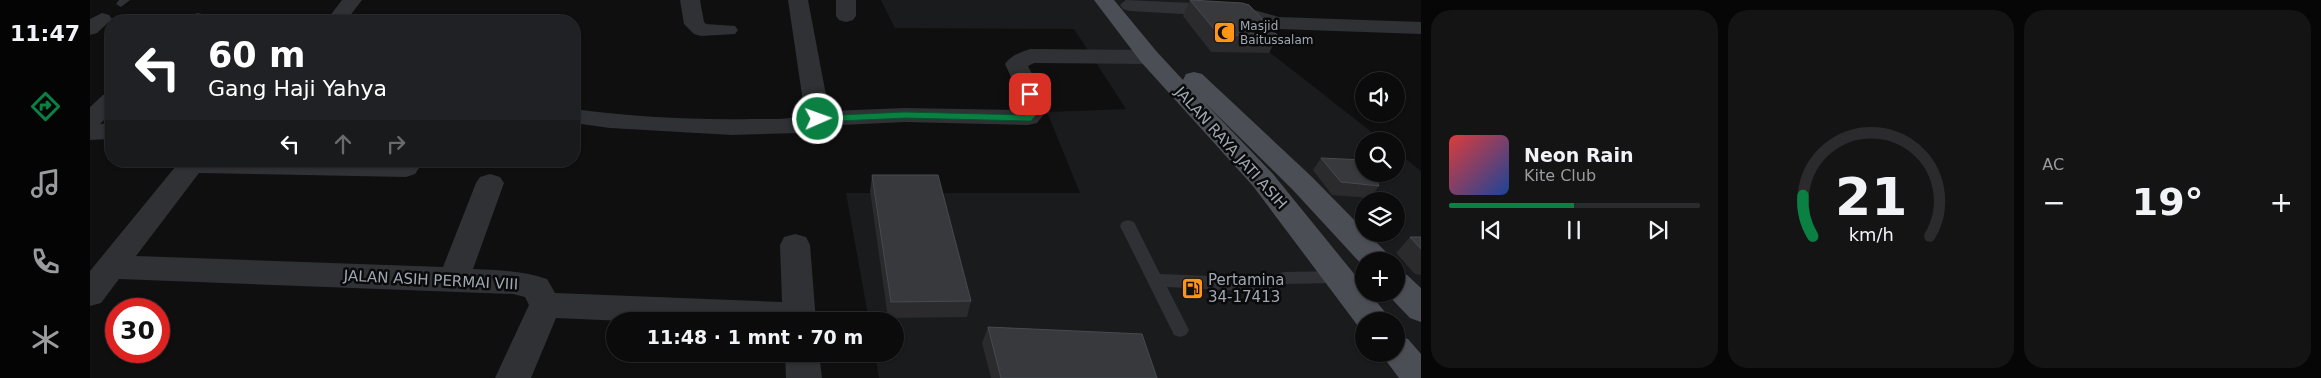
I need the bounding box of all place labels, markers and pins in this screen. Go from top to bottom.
place label: Masjid Baitussalam [1240,19,1313,47]
mosque icon: Masjid Baitussalam [1212,21,1236,45]
pin [1009,73,1051,115]
place label: Pertamina 34-17413 [1208,271,1284,306]
fuel station icon: Pertamina 34-17413 [1180,277,1204,301]

